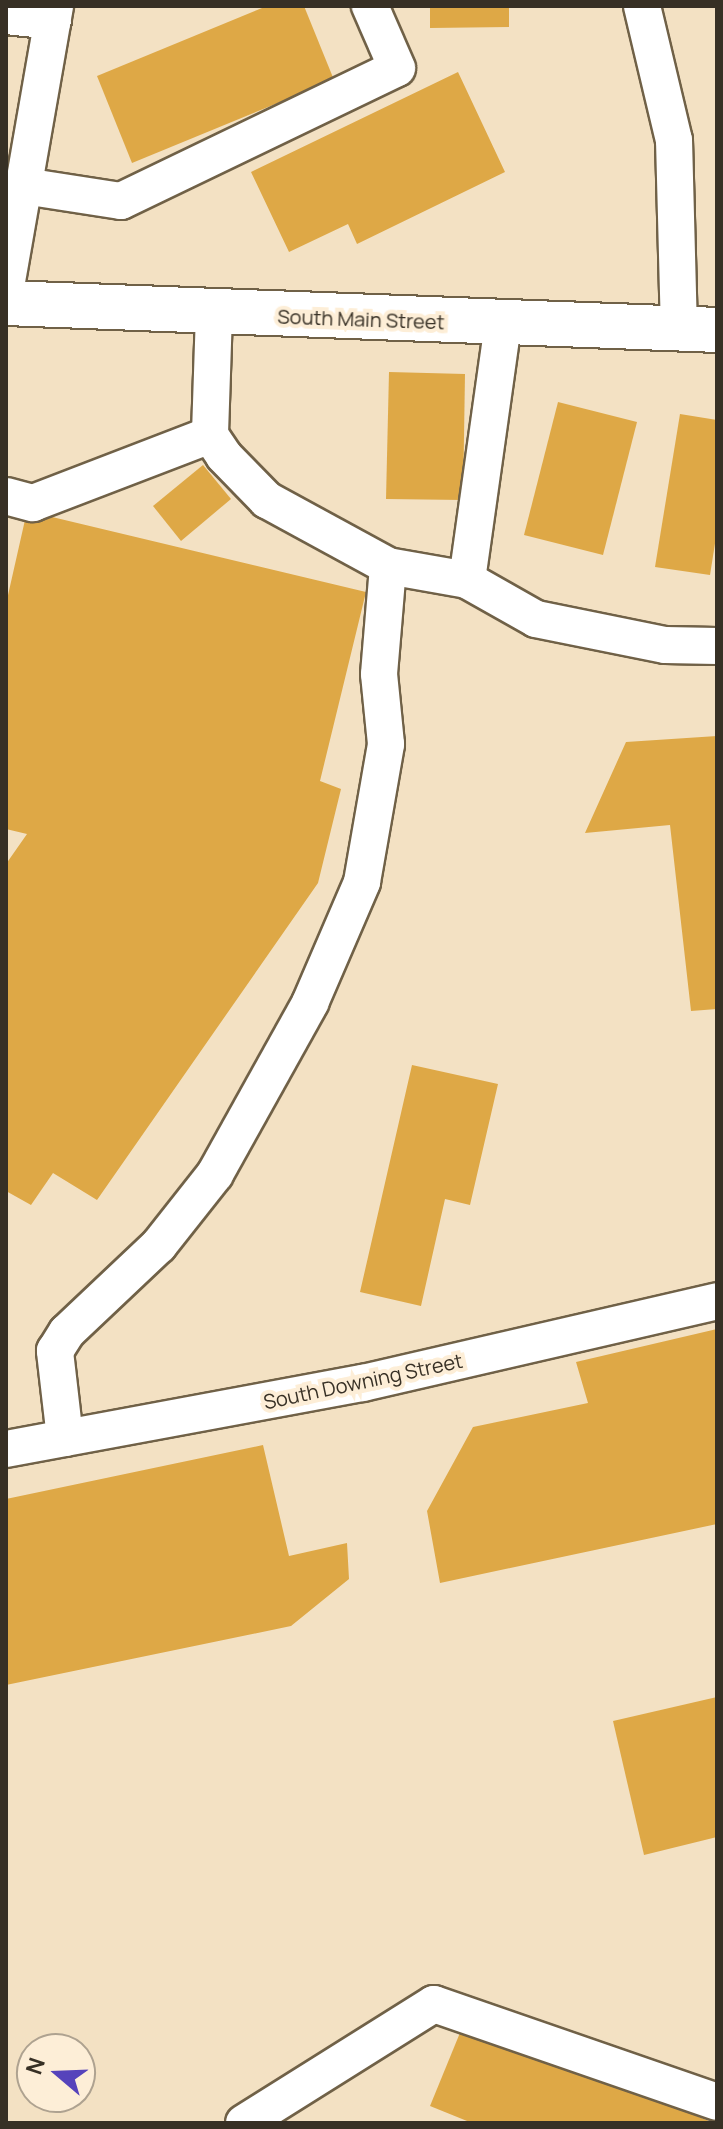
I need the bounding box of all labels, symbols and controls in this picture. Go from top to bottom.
street label: South Main Street [277,304,445,334]
street label: South Downing Street [261,1348,465,1414]
north arrow [16,2033,96,2113]
text: N [18,2053,52,2078]

